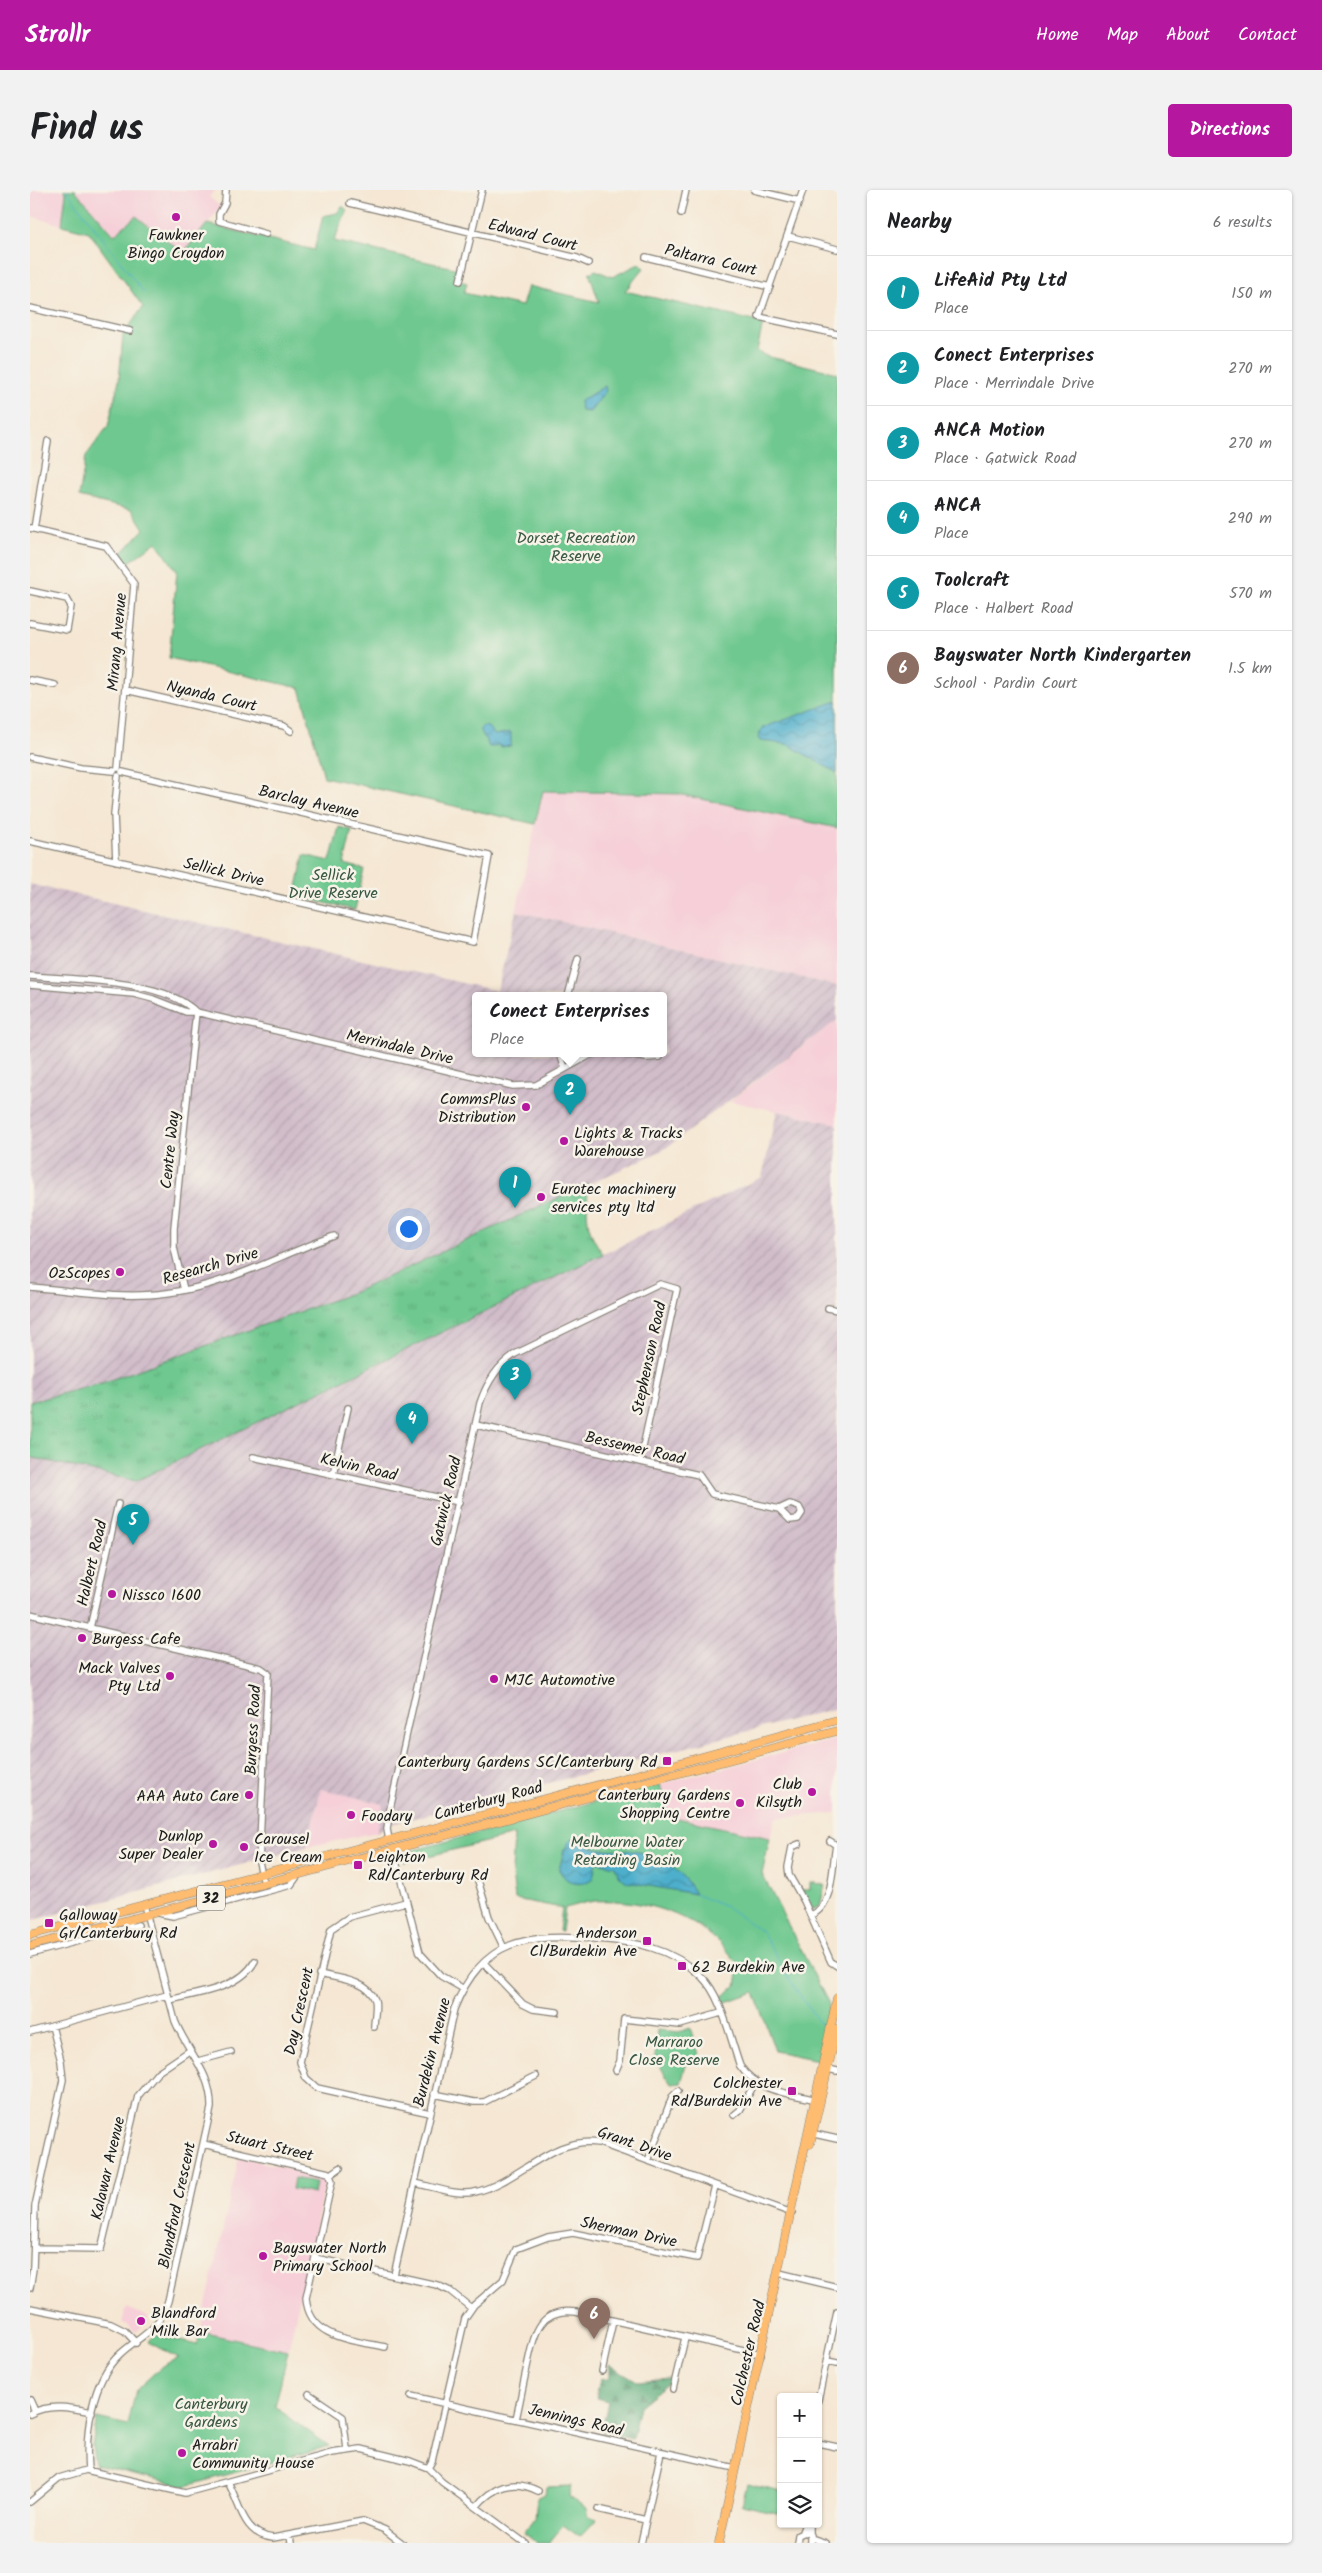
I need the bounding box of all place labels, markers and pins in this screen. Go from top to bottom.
marker: Fawkner Bingo Croydon [170,211,182,223]
place label: Fawkner Bingo Croydon [127,223,225,266]
pin: 2 [554,1074,586,1115]
place label: CommsPlus Distribution [438,1087,516,1130]
marker: CommsPlus Distribution [520,1101,532,1113]
place label: Lights & Tracks Warehouse [574,1121,683,1164]
marker: Lights & Tracks Warehouse [558,1135,570,1147]
pin: 1 [499,1167,531,1208]
place label: Eurotec machinery services pty ltd [551,1177,676,1220]
marker: Eurotec machinery services pty ltd [535,1191,547,1203]
place label: OzScopes [49,1261,110,1286]
marker: OzScopes [114,1266,126,1278]
pin: 3 [499,1359,531,1400]
pin: 4 [396,1403,428,1444]
pin: 5 [117,1504,149,1545]
place label: Nissco 1600 [122,1583,201,1608]
marker: Nissco 1600 [106,1588,118,1600]
place label: Burgess Cafe [92,1627,180,1652]
marker: Burgess Cafe [76,1632,88,1644]
place label: Mack Valves Pty Ltd [78,1656,161,1699]
place label: MJC Automotive [504,1668,615,1693]
marker: Mack Valves Pty Ltd [164,1670,176,1682]
marker: MJC Automotive [488,1673,500,1685]
place label: Canterbury Gardens SC/Canterbury Rd [397,1750,658,1775]
marker: Canterbury Gardens SC/Canterbury Rd [661,1755,673,1767]
place label: Club Kilsyth [756,1772,803,1815]
place label: Canterbury Gardens Shopping Centre [597,1783,730,1826]
place label: AAA Auto Care [137,1784,239,1809]
marker: Club Kilsyth [806,1786,818,1798]
marker: AAA Auto Care [243,1789,255,1801]
marker: Canterbury Gardens Shopping Centre [734,1797,746,1809]
place label: Foodary [361,1804,413,1829]
marker: Foodary [345,1809,357,1821]
place label: Dunlop Super Dealer [119,1824,205,1867]
place label: Carousel Ice Cream [254,1827,322,1870]
marker: Dunlop Super Dealer [207,1838,219,1850]
marker: Carousel Ice Cream [238,1841,250,1853]
place label: Leighton Rd/Canterbury Rd [368,1845,489,1888]
marker: Leighton Rd/Canterbury Rd [352,1859,364,1871]
place label: Galloway Gr/Canterbury Rd [59,1903,178,1946]
marker: Galloway Gr/Canterbury Rd [43,1917,55,1929]
place label: Anderson Cl/Burdekin Ave [530,1921,637,1964]
marker: Anderson Cl/Burdekin Ave [641,1935,653,1947]
place label: 62 Burdekin Ave [692,1955,805,1980]
marker: 62 Burdekin Ave [676,1960,688,1972]
place label: Colchester Rd/Burdekin Ave [671,2071,784,2114]
marker: Colchester Rd/Burdekin Ave [786,2085,798,2097]
place label: Bayswater North Primary School [273,2236,387,2279]
marker: Bayswater North Primary School [257,2250,269,2262]
pin: 6 [578,2298,610,2339]
place label: Blandford Milk Bar [151,2301,217,2344]
marker: Blandford Milk Bar [135,2315,147,2327]
place label: Arrabri Community House [192,2433,314,2476]
marker: Arrabri Community House [176,2447,188,2459]

